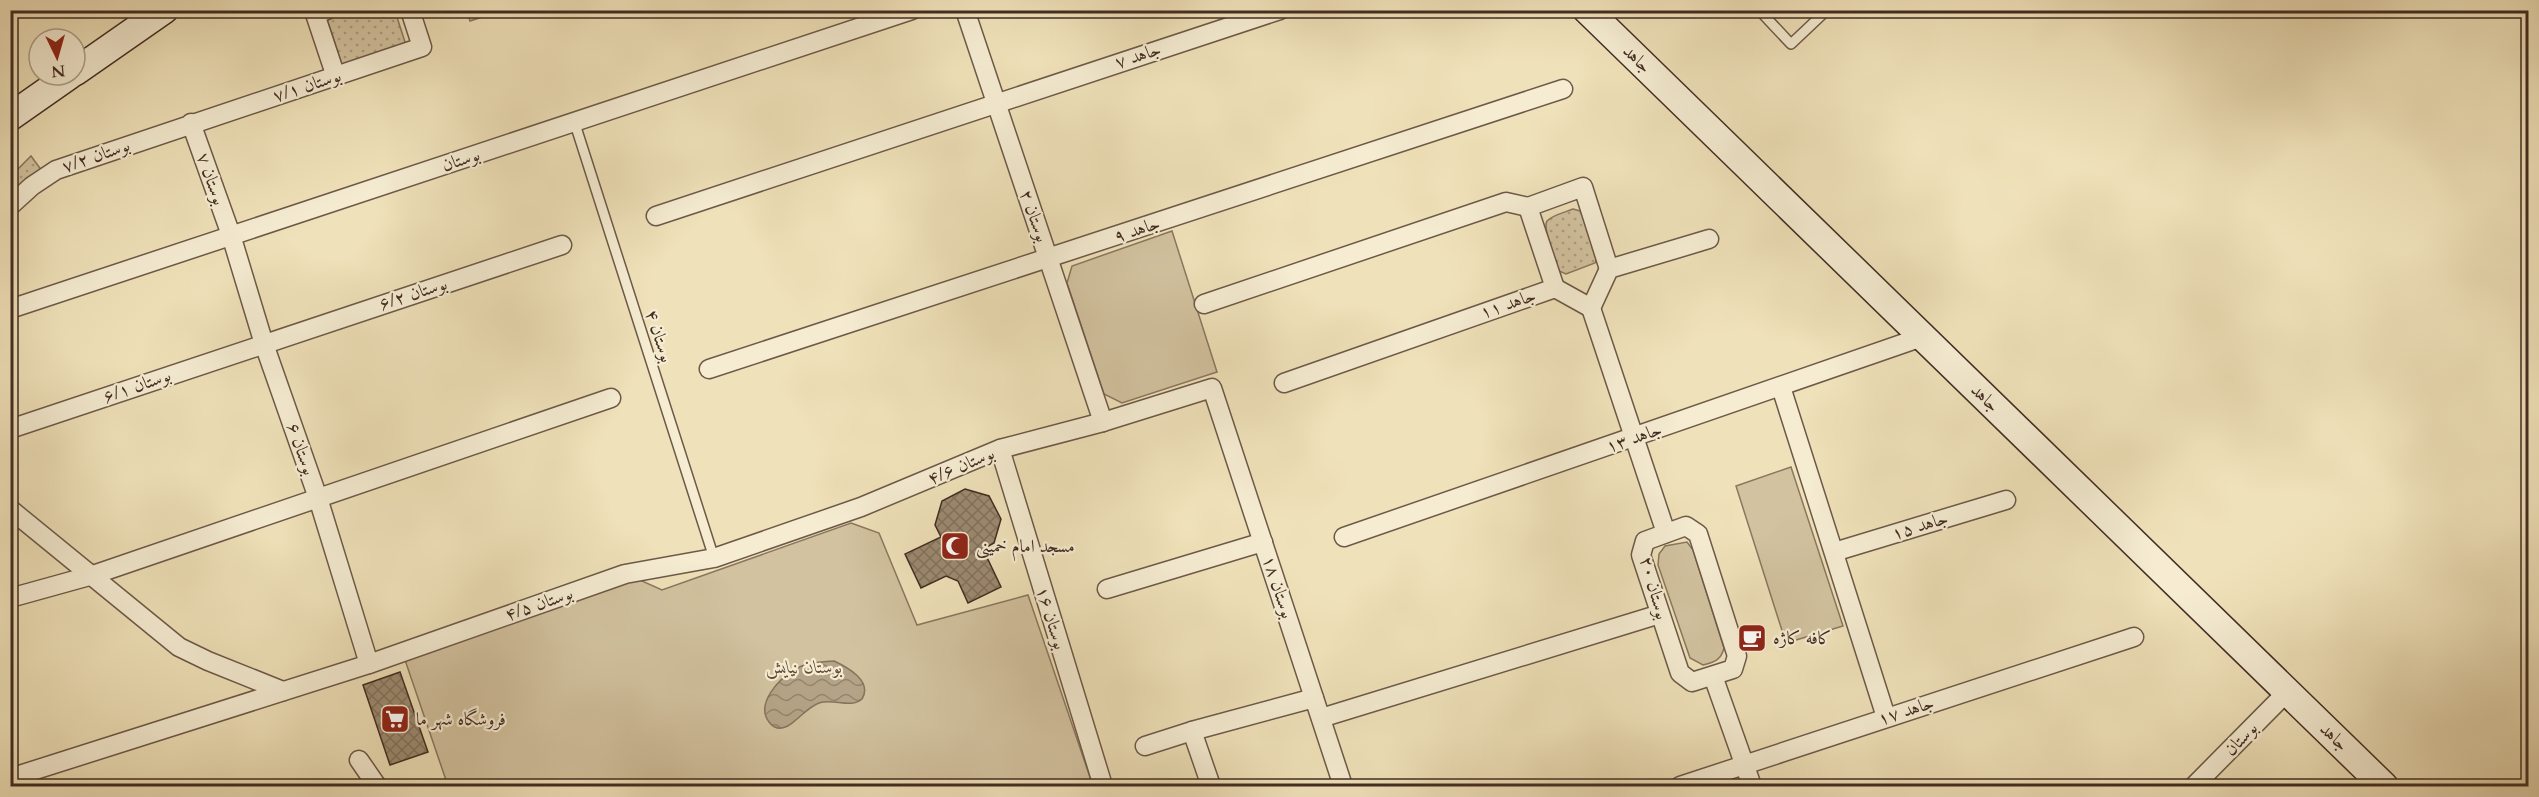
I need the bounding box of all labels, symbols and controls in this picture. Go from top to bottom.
north arrow [27,27,87,87]
street label: جاهد ۷ [1112,37,1164,75]
street label: جاهد [1617,39,1657,79]
text: N [50,59,66,83]
street label: بوستان ۷/۱ [270,63,344,109]
street label: بوستان ۷/۲ [59,133,133,179]
street label: بوستان [439,142,483,178]
street label: بوستان ۷ [190,149,232,209]
street label: بوستان ۲ [1013,186,1055,246]
street label: جاهد ۹ [1111,211,1163,249]
street label: بوستان ۶/۲ [376,271,450,317]
street label: جاهد ۱۱ [1477,283,1539,325]
street label: بوستان ۴ [639,306,679,366]
street label: بوستان ۶/۱ [100,363,174,409]
street label: جاهد [1965,378,2005,418]
street label: جاهد ۱۳ [1603,417,1665,459]
street label: بوستان ۶ [280,419,322,479]
street label: بوستان ۴/۶ [924,441,998,491]
street label: جاهد ۱۵ [1889,506,1951,546]
mosque icon: مسجد امام خمینی [939,530,971,562]
place label: مسجد امام خمینی [976,534,1075,562]
street label: بوستان ۱۸ [1256,552,1300,622]
street label: بوستان ۲۰ [1634,554,1674,622]
street label: بوستان ۴/۵ [502,581,576,627]
street label: بوستان ۱۶ [1030,583,1072,653]
cafe icon: کافه کاژه [1736,622,1768,654]
place label: کافه کاژه [1773,626,1832,651]
park label: بوستان نیایش [765,655,843,680]
street label: جاهد ۱۷ [1875,690,1937,732]
supermarket icon: فروشگاه شهر ما [379,703,411,735]
place label: فروشگاه شهر ما [416,707,506,732]
street label: بوستان [2219,716,2263,762]
street label: جاهد [2314,717,2354,757]

